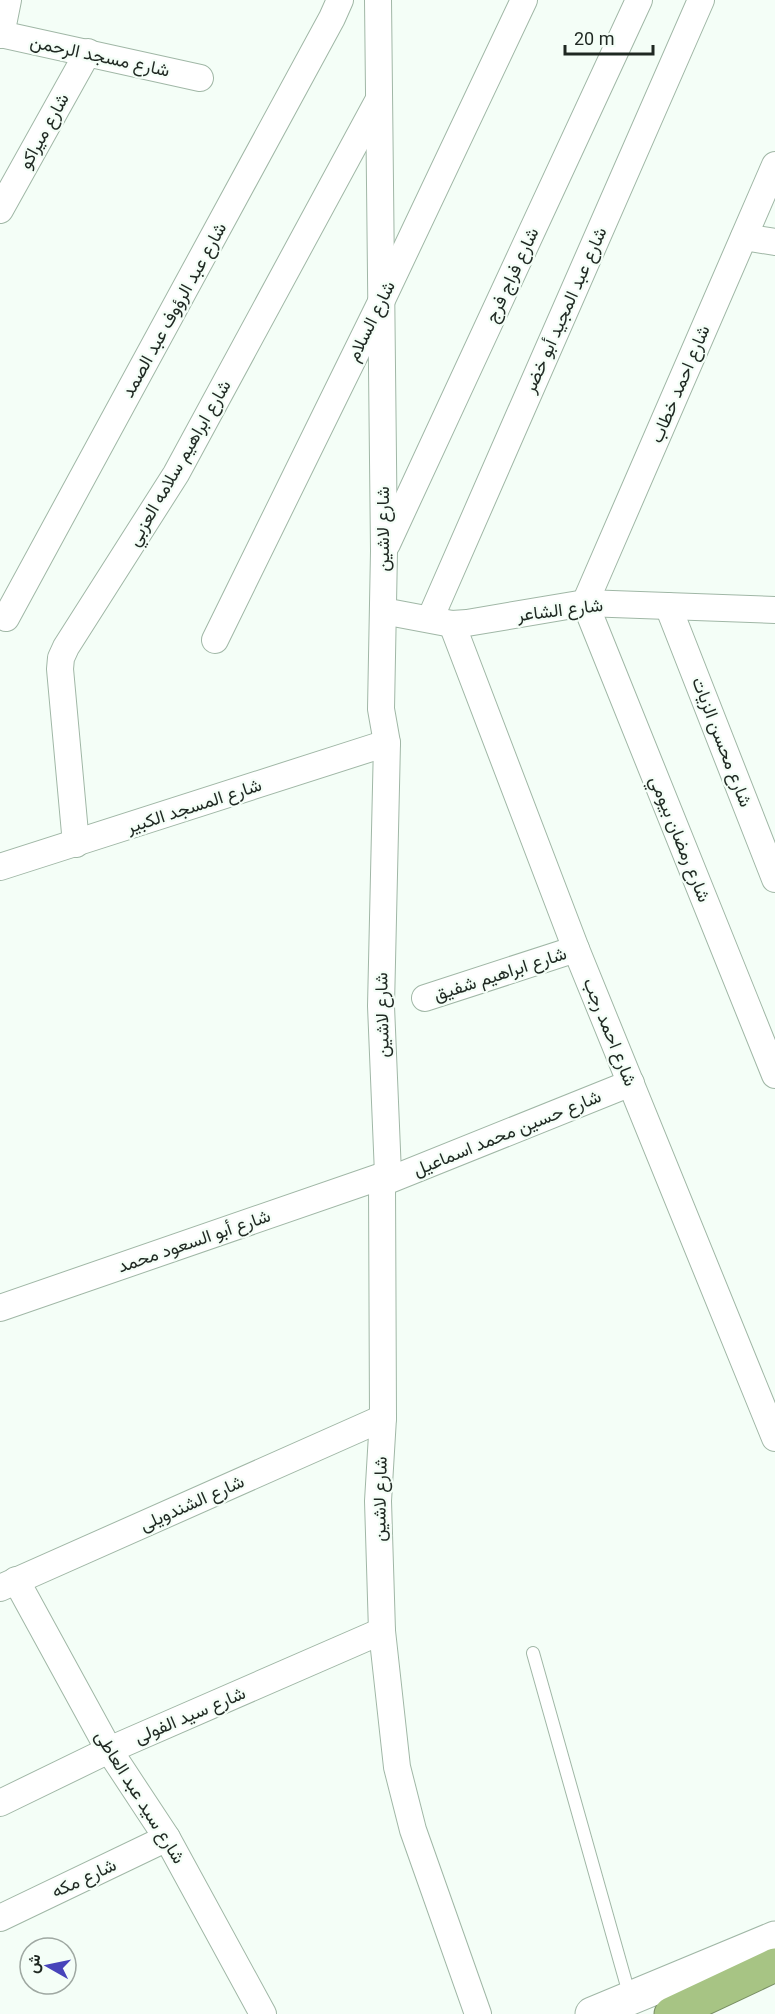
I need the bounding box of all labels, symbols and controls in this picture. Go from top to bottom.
scale bar [565,18,654,56]
text: 20 m [574,28,614,49]
street label: شارع مسجد الرحمن [28,30,172,83]
street label: شارع ميراكو [14,89,75,173]
street label: شارع عبد الرؤوف عبد الصمد [117,219,232,402]
street label: شارع فراج فرج [480,224,545,327]
street label: شارع عبد المجيد أبو خضر [518,224,612,398]
street label: شارع السلام [342,277,401,365]
street label: شارع احمد خطاب [645,322,716,447]
street label: شارع ابراهيم سلامه العزبي [122,376,239,552]
street label: شارع لاشين [372,486,395,572]
street label: شارع الشاعر [515,594,604,627]
street label: شارع محسن الزيات [686,674,757,811]
street label: شارع رمضان بيومي [641,773,715,907]
street label: شارع المسجد الكبير [123,774,265,839]
street label: شارع ابراهيم شفيق [431,942,570,1007]
street label: شارع لاشين [370,972,395,1058]
street label: شارع احمد رجب [577,975,642,1090]
street label: شارع حسين محمد اسماعيل [410,1085,605,1182]
street label: شارع أبو السعود محمد [115,1205,274,1278]
street label: شارع لاشين [368,1456,393,1542]
street label: شارع الشندويلى [136,1470,248,1537]
street label: شارع سيد الفولى [131,1682,249,1749]
street label: شارع سيد عبد العاطى [89,1726,190,1868]
street label: شارع مكه [48,1853,120,1903]
north arrow [18,1936,78,1996]
text: ش [23,1953,45,1975]

